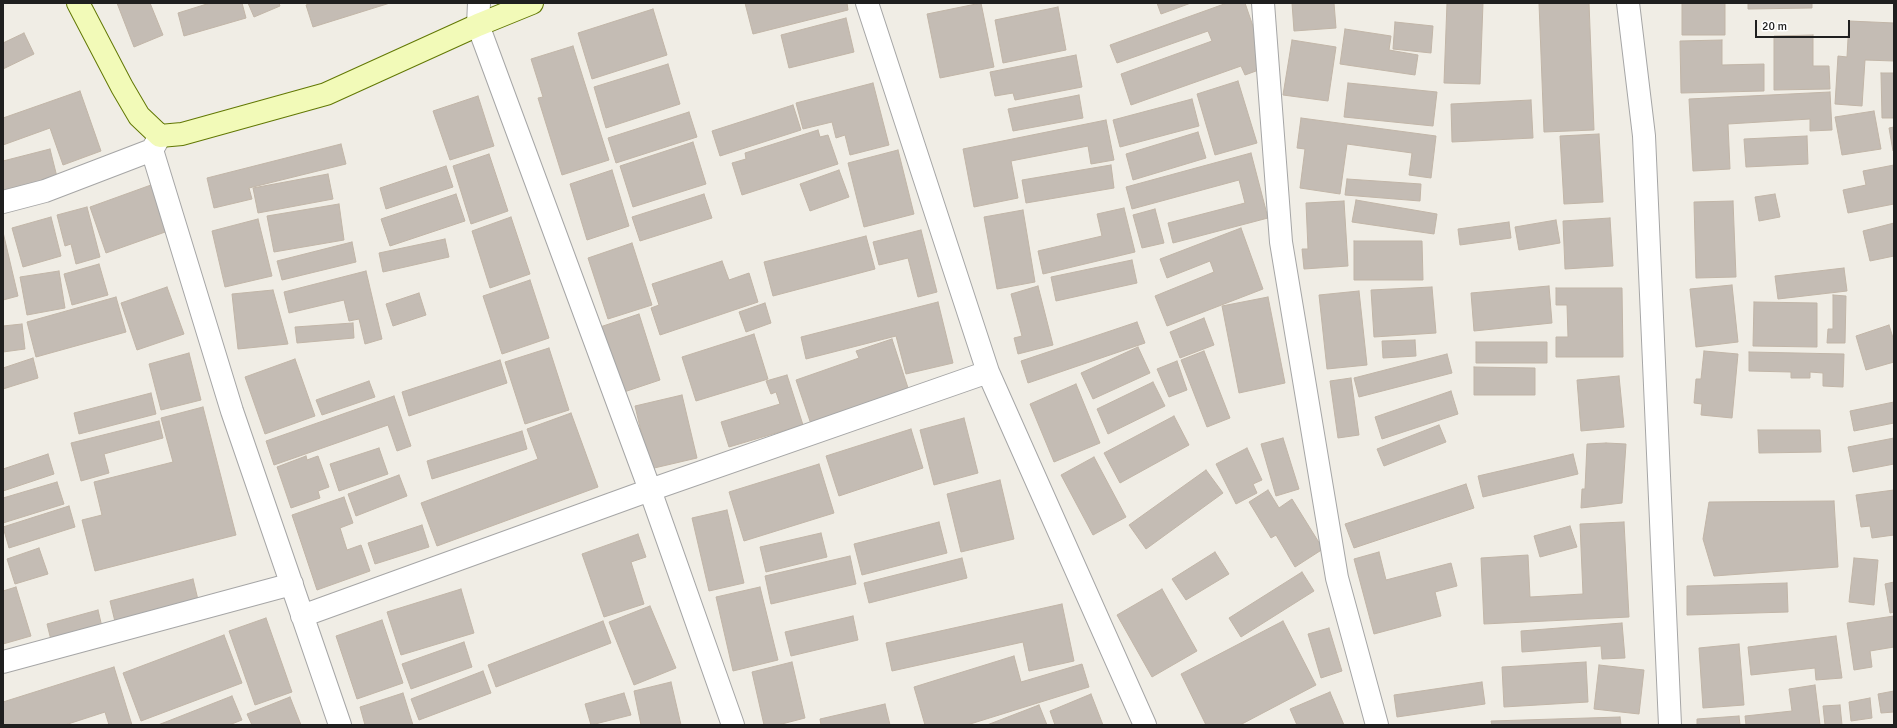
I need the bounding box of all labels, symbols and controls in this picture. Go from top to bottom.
scale bar [1757,12,1852,38]
text: 20 m [1762,19,1787,34]

